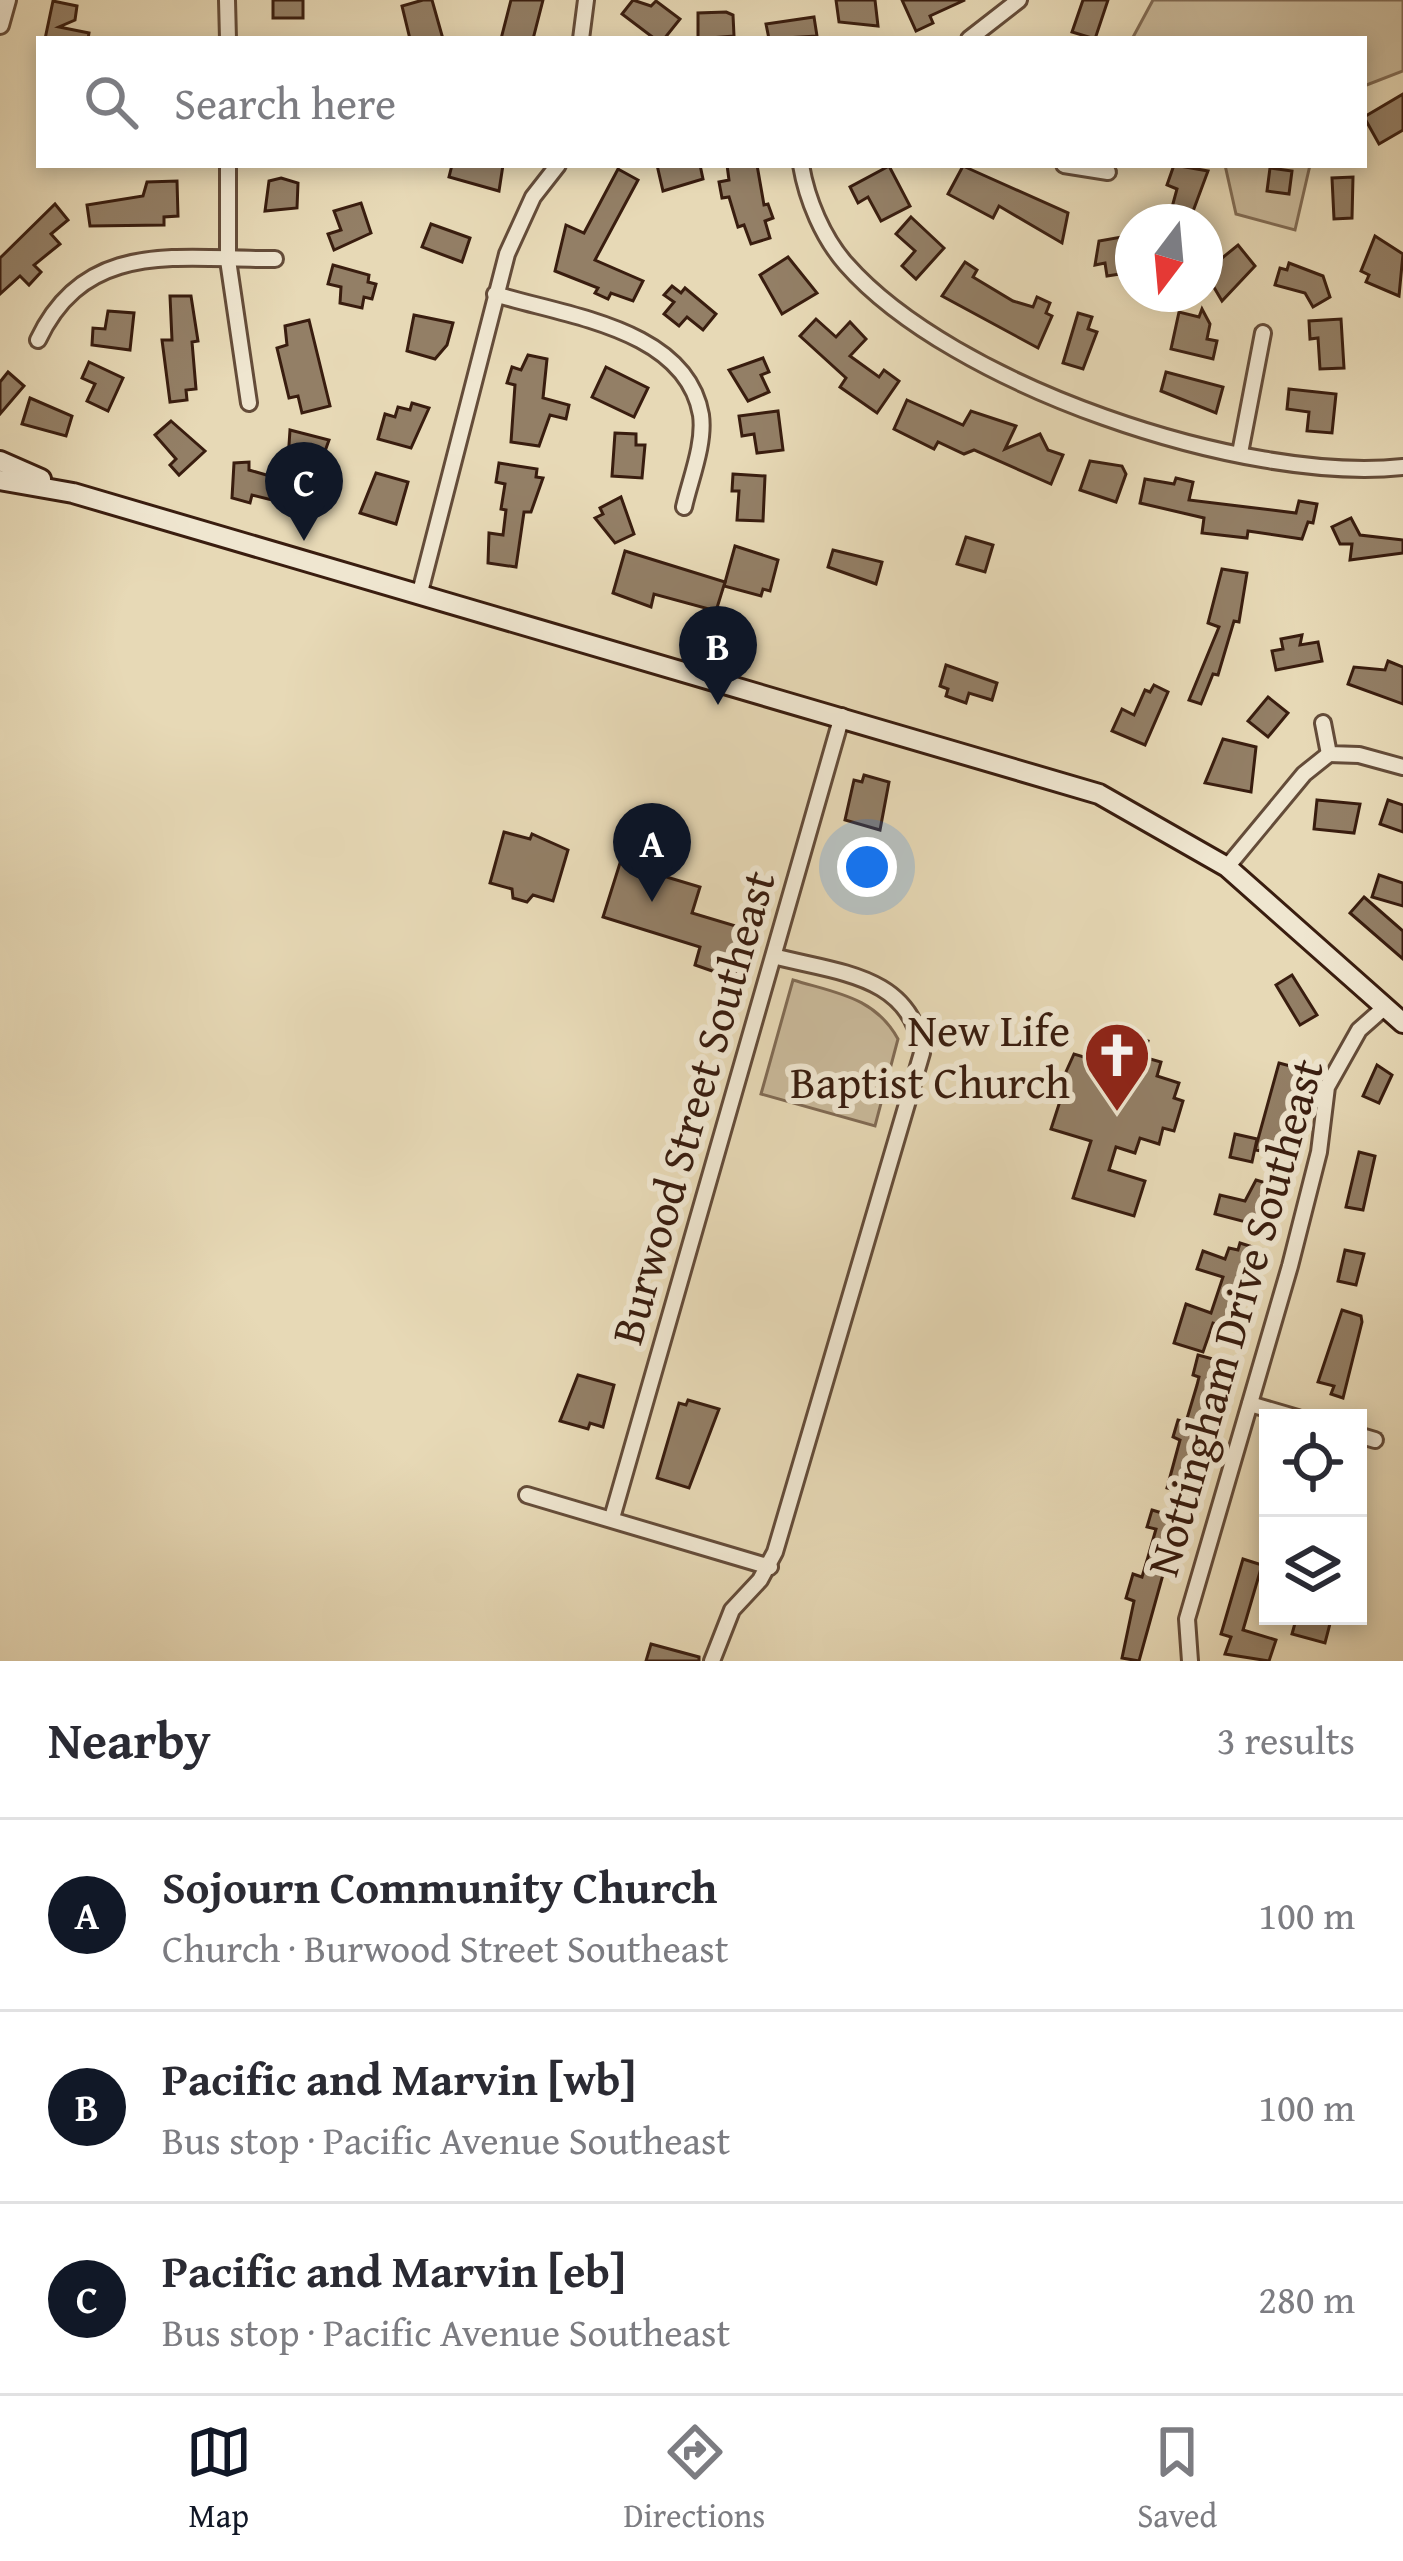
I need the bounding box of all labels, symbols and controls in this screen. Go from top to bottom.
search box [36,36,1367,168]
icon: search [78,69,144,135]
text: Search here [174,70,396,135]
north arrow [1115,204,1223,312]
pin: C [265,442,343,541]
pin: B [679,606,757,705]
pin: A [613,803,691,902]
your location [837,837,897,897]
street label: Burwood Street Southeast [593,863,791,1351]
place label: New Life Baptist Church [790,997,1070,1114]
church icon: New Life Baptist Church [1082,1020,1152,1114]
street label: Nottingham Drive Southeast [1129,1051,1339,1583]
map controls [1259,1409,1367,1625]
button: locate [1259,1409,1367,1517]
button: layers [1259,1517,1367,1625]
text: Nearby [48,1702,211,1777]
text: 3 results [1217,1711,1355,1768]
text: Sojourn Community Church [162,1854,717,1919]
text: A [75,1886,99,1943]
text: 100 m [1258,1886,1355,1943]
text: Church · Burwood Street Southeast [162,1919,728,1976]
text: Pacific and Marvin [wb] [162,2046,634,2111]
text: B [75,2078,99,2135]
text: 100 m [1258,2078,1355,2135]
text: Bus stop · Pacific Avenue Southeast [162,2111,730,2168]
text: Pacific and Marvin [eb] [162,2238,624,2303]
text: C [76,2270,98,2327]
text: 280 m [1258,2270,1355,2327]
text: Bus stop · Pacific Avenue Southeast [162,2303,730,2360]
tab: Map [186,2419,252,2539]
tab: Directions [624,2419,765,2539]
tab: Saved [1137,2419,1217,2539]

